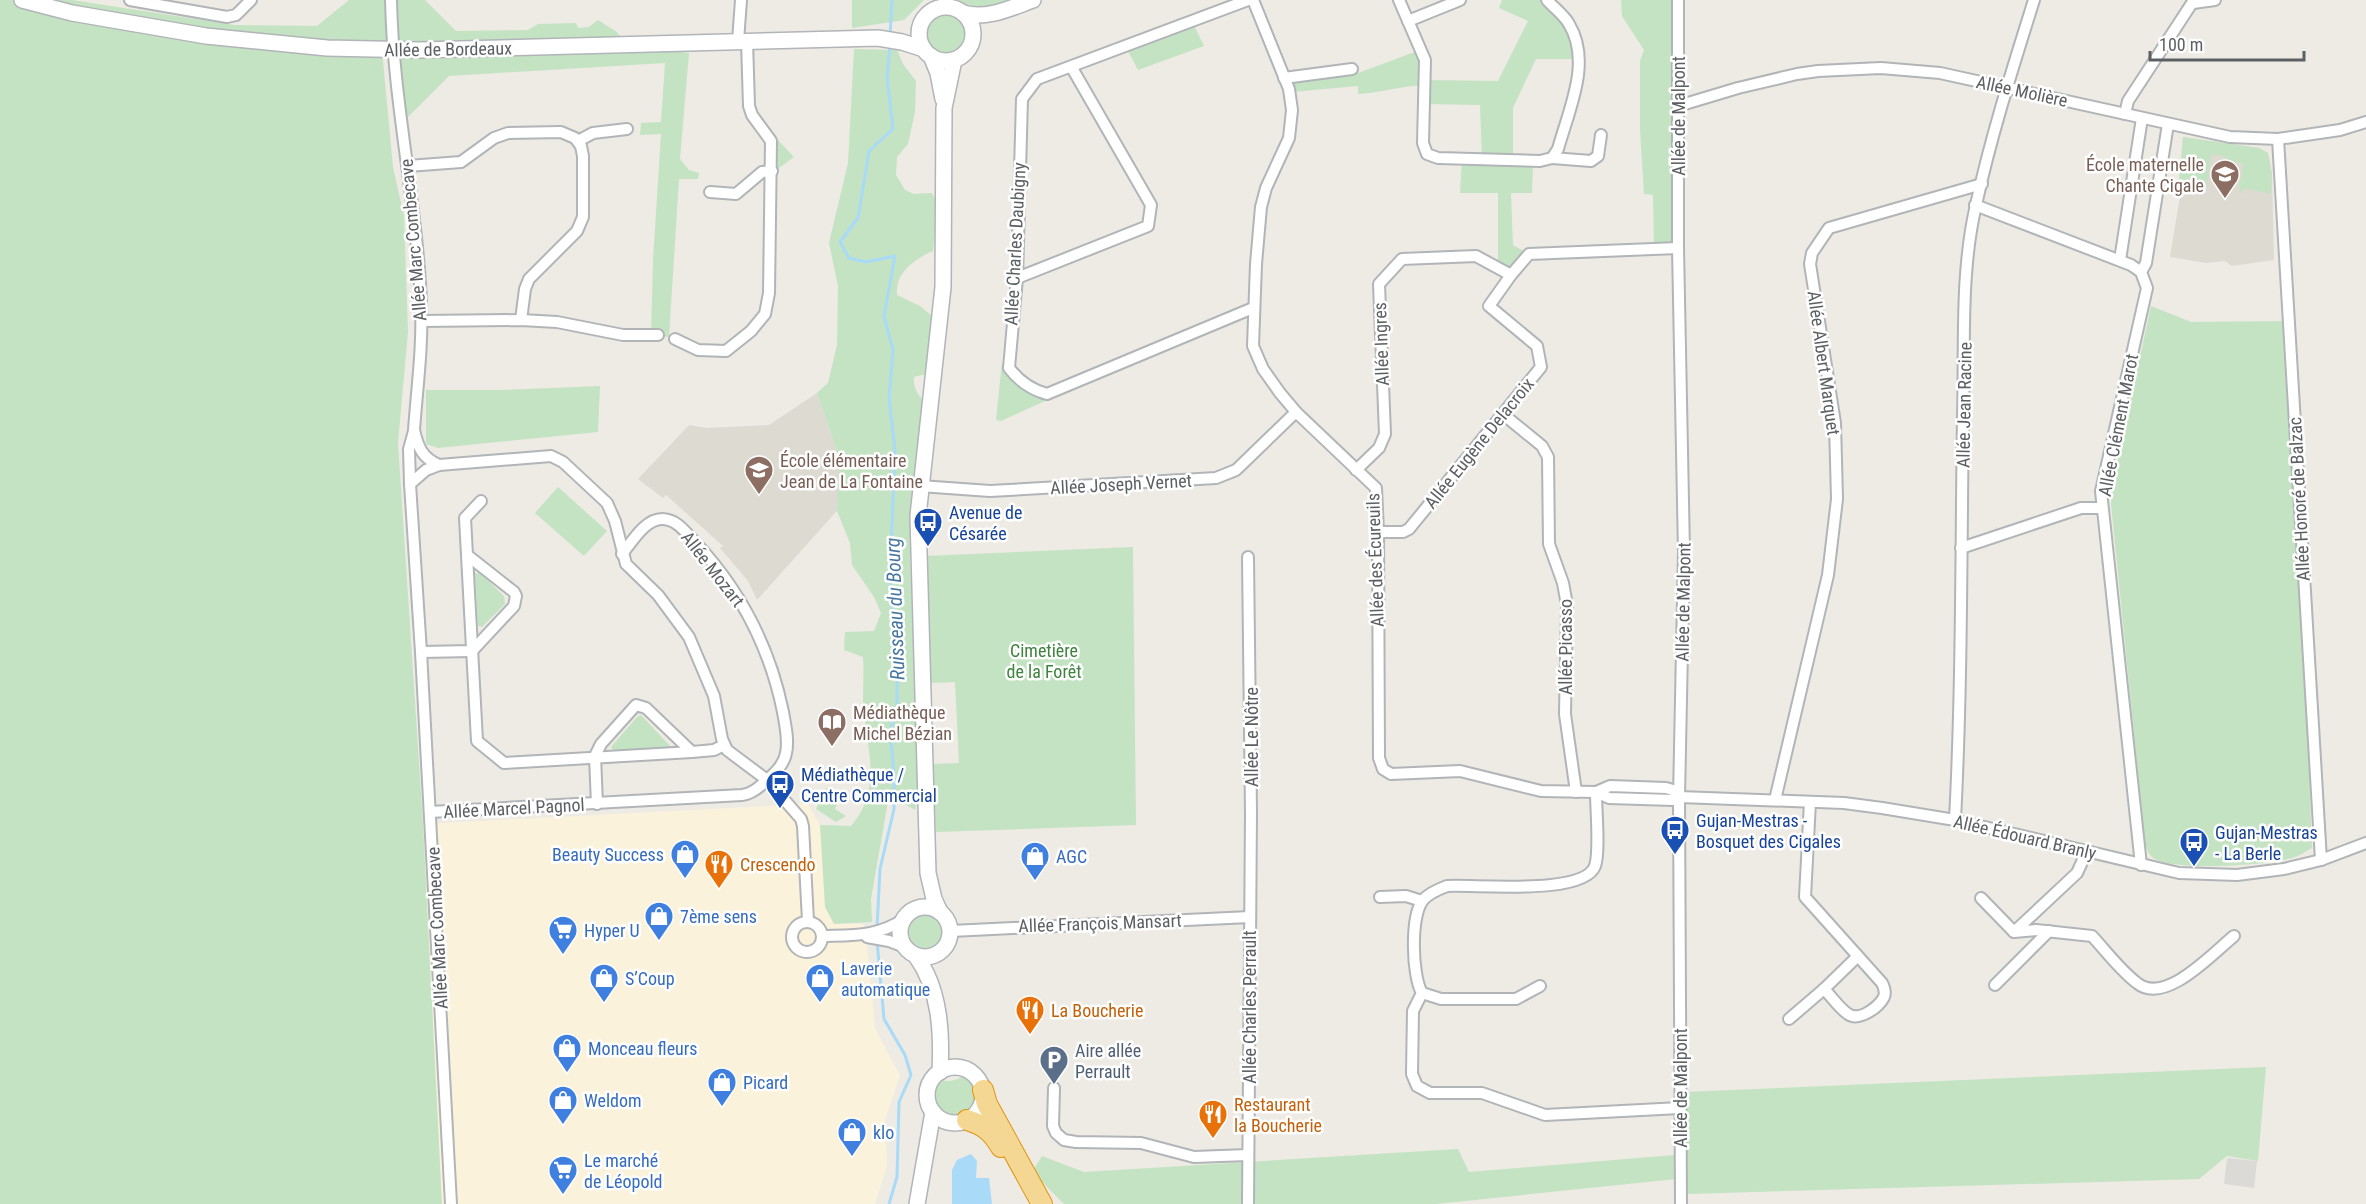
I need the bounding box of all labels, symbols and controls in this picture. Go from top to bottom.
scale bar [2150,24,2304,62]
text: 100 m [2159,34,2203,55]
street label: Allée de Bordeaux [384,37,512,61]
street label: Allée de Malpont [1668,56,1689,176]
street label: Allée Molière [1974,71,2070,111]
place label: École maternelle Chante Cigale [2086,154,2204,196]
street label: Allée Marc Combecave [395,158,431,322]
school or university icon: École maternelle Chante Cigale [2209,158,2241,200]
street label: Allée Charles Daubigny [1000,161,1030,326]
street label: Allée Albert Marquet [1803,289,1845,437]
street label: Allée Ingres [1369,302,1393,386]
street label: Allée Jean Racine [1952,342,1976,468]
street label: Allée Clément Marot [2094,352,2142,498]
street label: Allée Eugène Delacroix [1420,373,1538,513]
street label: Allée Honoré de Balzac [2284,416,2314,582]
place label: École élémentaire Jean de La Fontaine [780,450,923,492]
school or university icon: École élémentaire Jean de La Fontaine [743,454,775,496]
street label: Allée Joseph Vernet [1050,470,1192,498]
street label: Allée des Écureuils [1362,493,1388,627]
place label: Avenue de Césarée [949,502,1022,544]
bus stop icon: Avenue de Césarée [912,506,944,548]
street label: Allée Mozart [677,527,749,611]
water label: Ruisseau du Bourg [881,537,909,681]
street label: Allée de Malpont [1671,542,1695,662]
street label: Allée Picasso [1555,599,1576,695]
park label: Cimetière de la Forêt [1007,640,1081,682]
street label: Allée Le Nôtre [1241,687,1262,787]
place label: Médiathèque Michel Bézian [853,702,952,744]
library icon: Médiathèque Michel Bézian [816,706,848,748]
place label: Médiathèque / Centre Commercial [801,764,937,806]
bus stop icon: Médiathèque / Centre Commercial [764,768,796,810]
street label: Allée Marcel Pagnol [443,794,585,822]
place label: Gujan-Mestras - Bosquet des Cigales [1696,810,1841,852]
street label: Allée Édouard Branly [1951,810,2099,864]
bus stop icon: Gujan-Mestras - Bosquet des Cigales [1659,814,1691,856]
place label: Gujan-Mestras - La Berle [2215,822,2318,864]
bus stop icon: Gujan-Mestras - La Berle [2178,826,2210,868]
shop icon: Beauty Success [669,838,701,880]
shop icon: AGC [1019,840,1051,882]
place label: Beauty Success [552,844,664,865]
street label: Allée Marc Combecave [422,846,452,1010]
place label: AGC [1056,846,1087,867]
restaurant icon: Crescendo [703,848,735,890]
place label: Crescendo [740,854,816,875]
shop icon: 7ème sens [643,900,675,942]
place label: 7ème sens [680,906,757,927]
street label: Allée François Mansart [1018,910,1182,936]
supermarket icon: Hyper U [547,914,579,956]
place label: Hyper U [584,920,640,941]
street label: Allée Charles Perrault [1239,930,1260,1084]
place label: Laverie automatique [841,958,930,1000]
shop icon: S’Coup [588,962,620,1004]
shop icon: Laverie automatique [804,962,836,1004]
place label: S’Coup [625,968,675,989]
restaurant icon: La Boucherie [1014,994,1046,1036]
place label: La Boucherie [1051,1000,1143,1021]
street label: Allée de Malpont [1670,1028,1691,1148]
shop icon: Monceau fleurs [551,1032,583,1074]
place label: Monceau fleurs [588,1038,697,1059]
place label: Aire allée Perrault [1075,1040,1141,1082]
parking icon: Aire allée Perrault [1038,1044,1070,1086]
shop icon: Picard [706,1066,738,1108]
place label: Picard [743,1072,788,1093]
shop icon: Weldom [547,1084,579,1126]
place label: Weldom [584,1090,642,1111]
place label: Restaurant la Boucherie [1234,1094,1322,1136]
restaurant icon: Restaurant la Boucherie [1197,1098,1229,1140]
shop icon: klo [836,1116,868,1158]
place label: klo [873,1122,894,1143]
place label: Le marché de Léopold [584,1150,663,1192]
supermarket icon: Le marché de Léopold [547,1154,579,1196]

